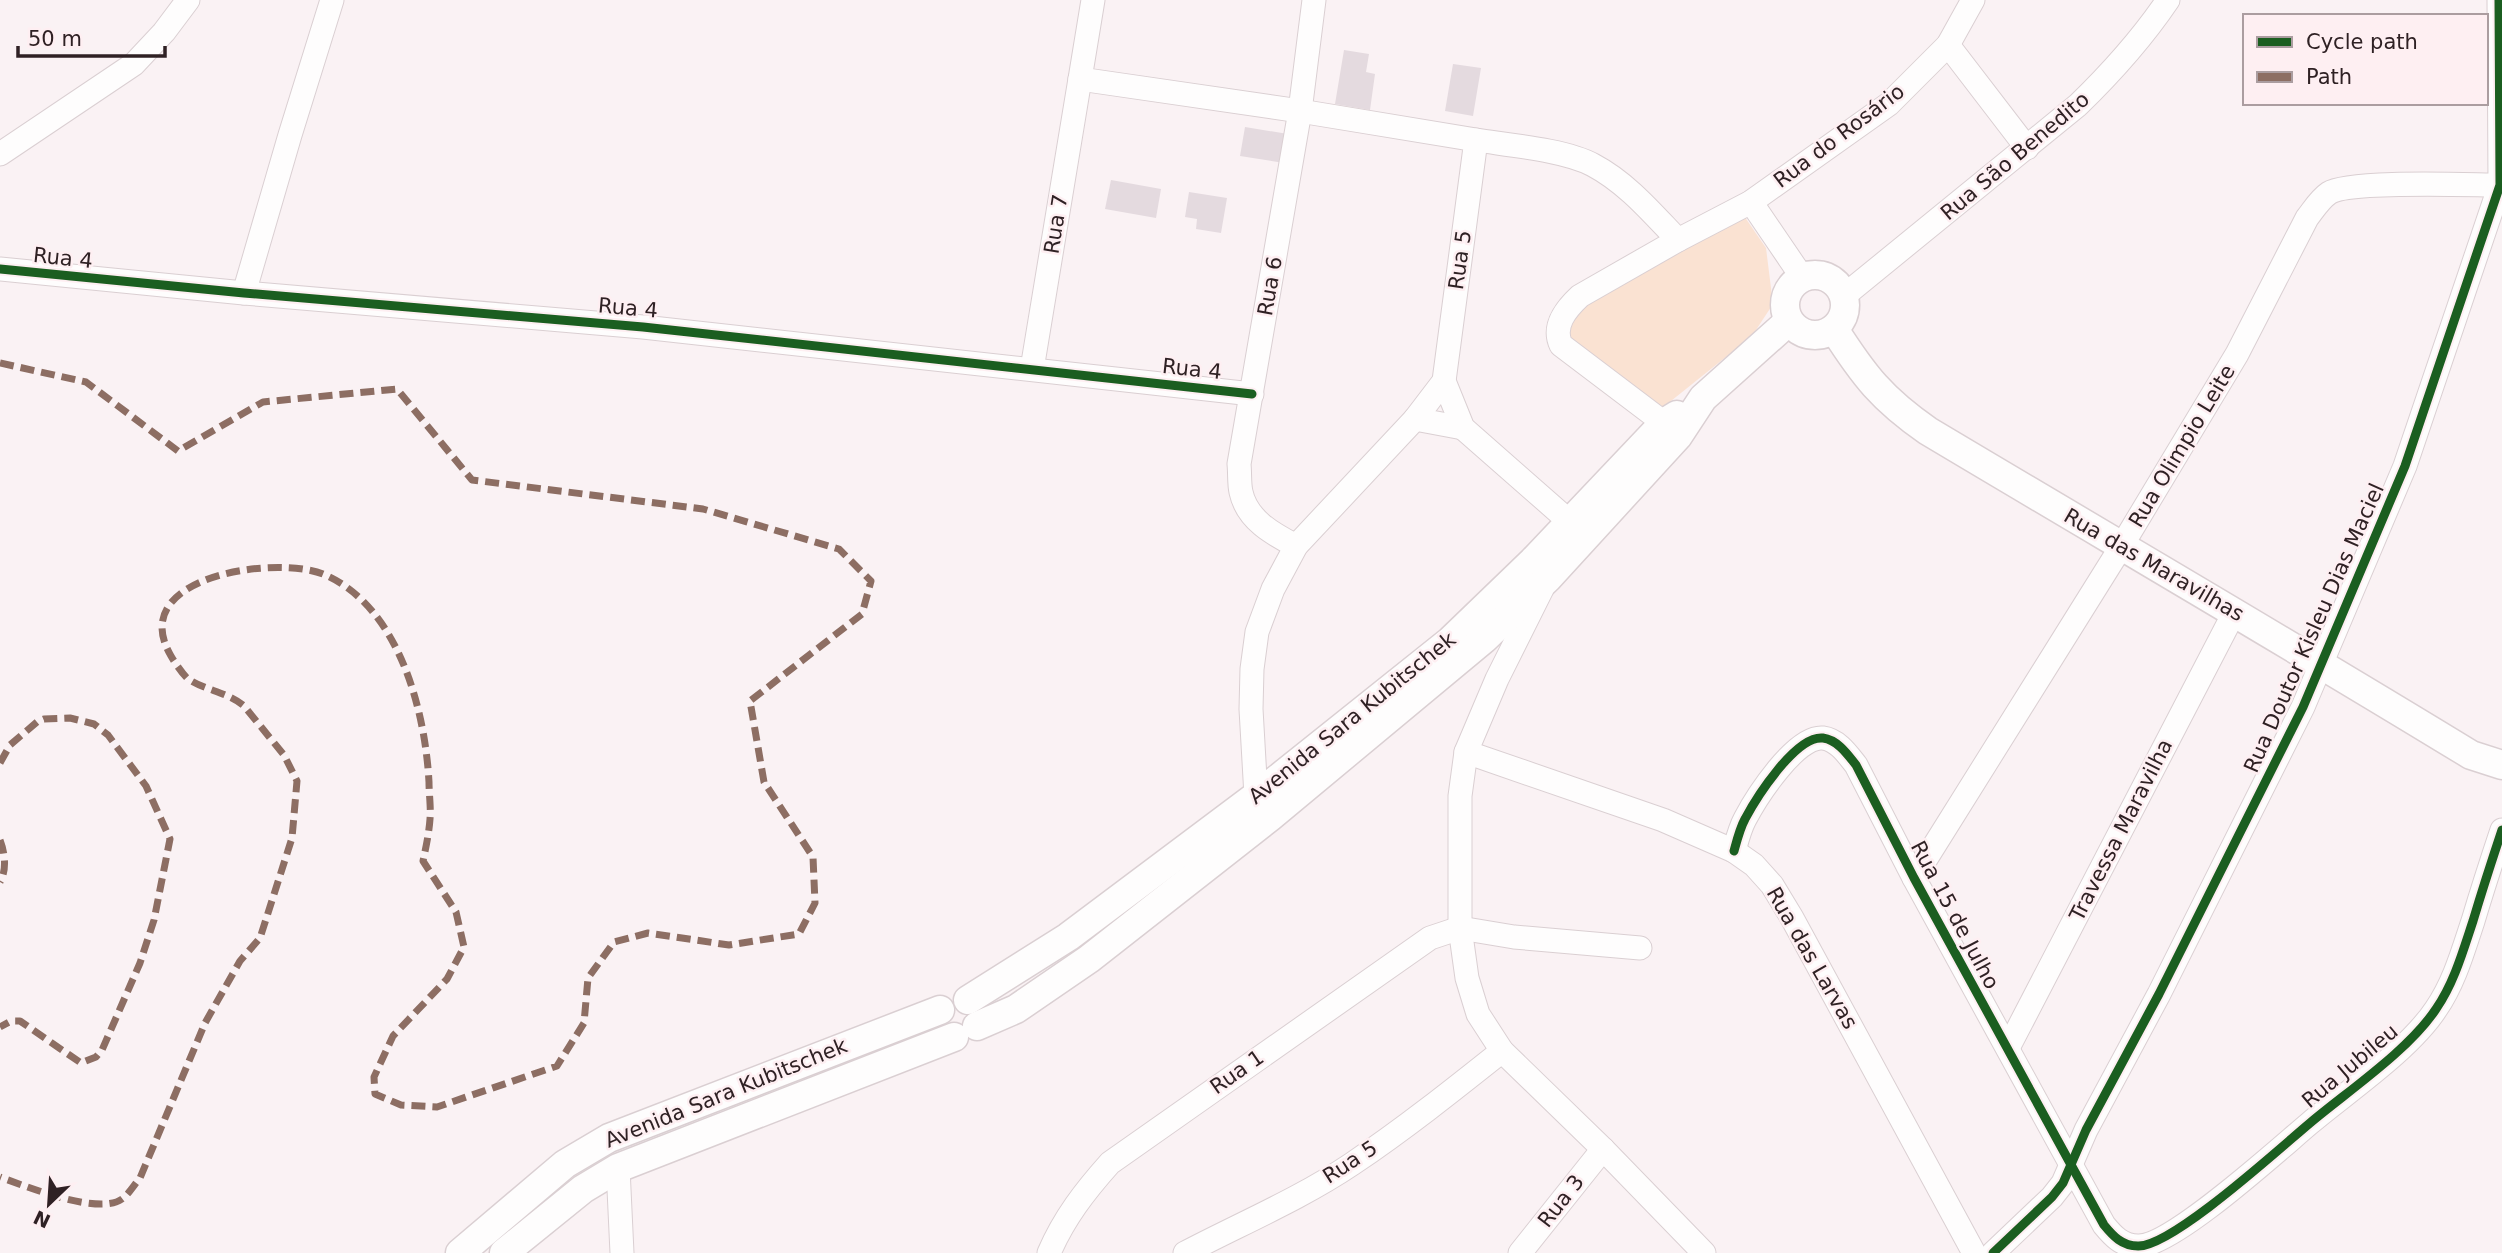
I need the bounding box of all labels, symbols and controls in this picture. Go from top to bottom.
scale bar [18,14,164,58]
legend [2243,14,2488,105]
text: 50 m [28,27,82,51]
text: Cycle path [2306,30,2418,54]
text: Path [2306,65,2352,89]
street label: Rua do Rosário [1769,79,1909,193]
street label: Rua São Benedito [1936,87,2094,225]
street label: Rua 7 [1039,193,1073,255]
street label: Rua 5 [1444,229,1476,291]
street label: Rua 4 [32,243,94,273]
street label: Rua 6 [1253,254,1287,318]
street label: Rua 4 [597,293,659,323]
street label: Rua 4 [1161,354,1223,384]
street label: Rua Olimpio Leite [2124,360,2240,532]
street label: Rua Doutor Kisleu Dias Maciel [2239,480,2389,776]
street label: Rua das Maravilhas [2060,504,2248,626]
street label: Avenida Sara Kubitschek [1244,627,1461,809]
street label: Travessa Maravilha [2064,735,2177,926]
street label: Rua 15 de Julho [1906,837,2004,993]
street label: Rua das Larvas [1762,883,1862,1033]
street label: Rua Jubileu [2297,1019,2403,1113]
street label: Avenida Sara Kubitschek [601,1033,851,1153]
street label: Rua 1 [1206,1045,1268,1099]
street label: Rua 5 [1318,1136,1382,1188]
north arrow [14,1169,84,1239]
street label: Rua 3 [1533,1170,1589,1232]
text: N [30,1206,54,1233]

